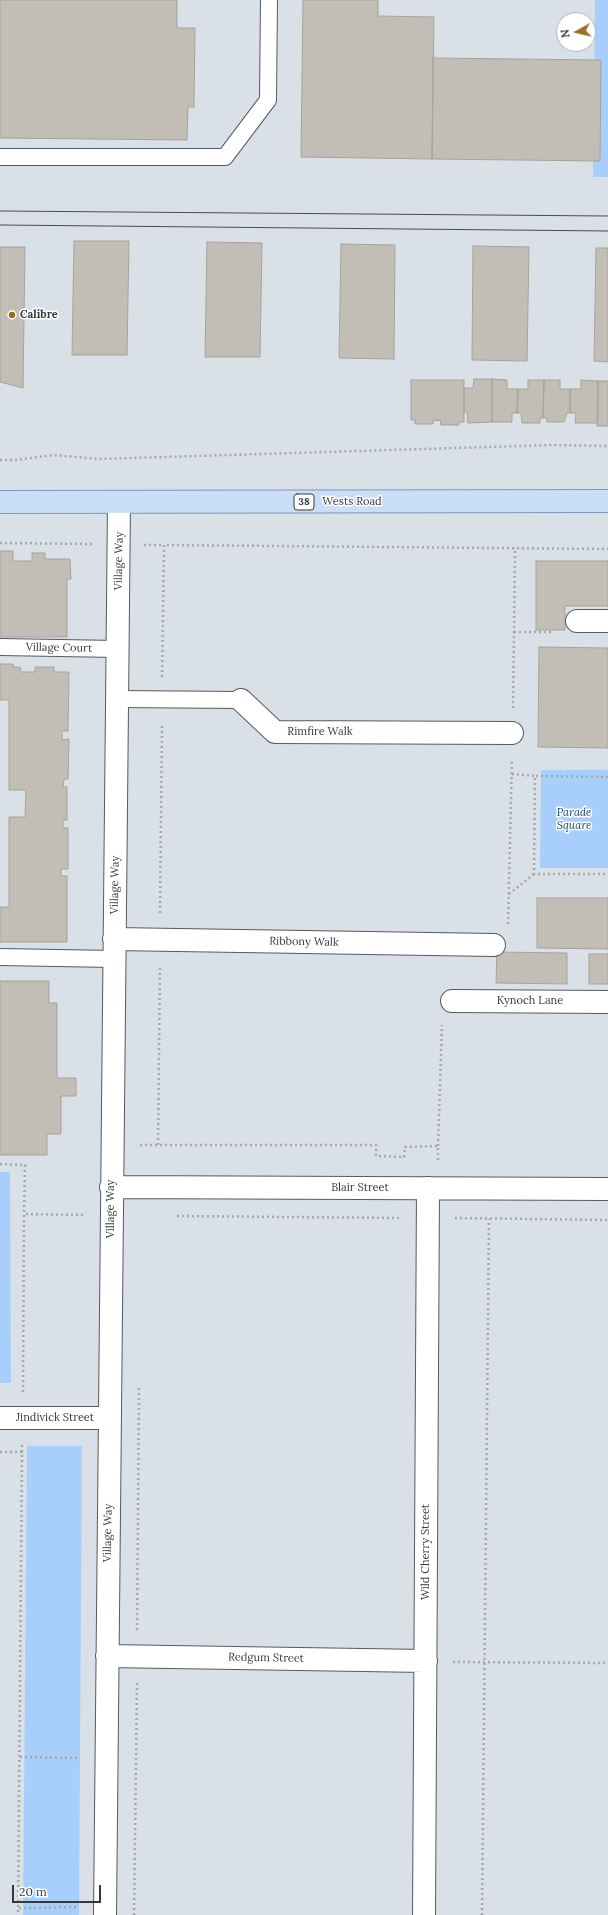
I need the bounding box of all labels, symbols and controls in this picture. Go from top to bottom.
north arrow [556,12,596,52]
text: N [558,28,573,39]
place label: Calibre [20,308,58,322]
marker: Calibre [7,310,17,320]
road number: 38 [294,494,314,510]
street label: Wests Road [322,495,382,509]
street label: Village Way [112,532,126,590]
street label: Village Court [26,641,92,655]
street label: Rimfire Walk [287,725,353,739]
park label: Parade Square [557,806,591,832]
street label: Village Way [108,856,122,914]
street label: Ribbony Walk [269,935,339,949]
street label: Kynoch Lane [497,994,563,1008]
street label: Village Way [104,1180,118,1238]
street label: Blair Street [331,1181,389,1195]
street label: Jindivick Street [16,1411,94,1425]
street label: Village Way [101,1504,115,1562]
street label: Wild Cherry Street [419,1504,433,1600]
street label: Redgum Street [228,1651,304,1665]
scale bar [14,1877,103,1903]
text: 20 m [19,1884,47,1899]

